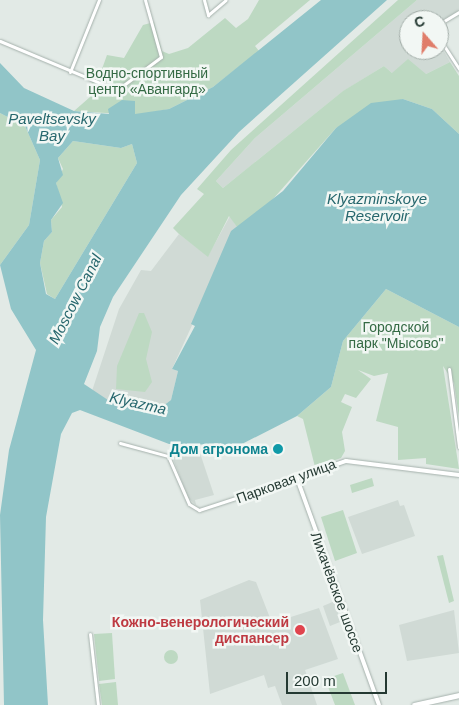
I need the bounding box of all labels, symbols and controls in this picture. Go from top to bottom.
north arrow [399,10,449,60]
text: С [412,13,427,31]
park label: Водно-спортивный центр «Авангард» [86,65,208,98]
water label: Paveltsevsky Bay [8,109,96,144]
water label: Klyazminskoye Reservoir [327,189,427,224]
water label: Moscow Canal [45,251,105,347]
park label: Городской парк "Мысово" [349,319,443,352]
water label: Klyazma [108,388,168,418]
place label: Дом агронома [170,441,268,457]
marker: Дом агронома [272,443,284,455]
street label: Парковая улица [234,455,338,507]
street label: Лихачёвское шоссе [307,529,367,655]
place label: Кожно-венерологический диспансер [112,614,289,646]
marker: Кожно-венерологический диспансер [293,623,307,637]
scale bar [289,662,390,694]
text: 200 m [294,672,336,689]

